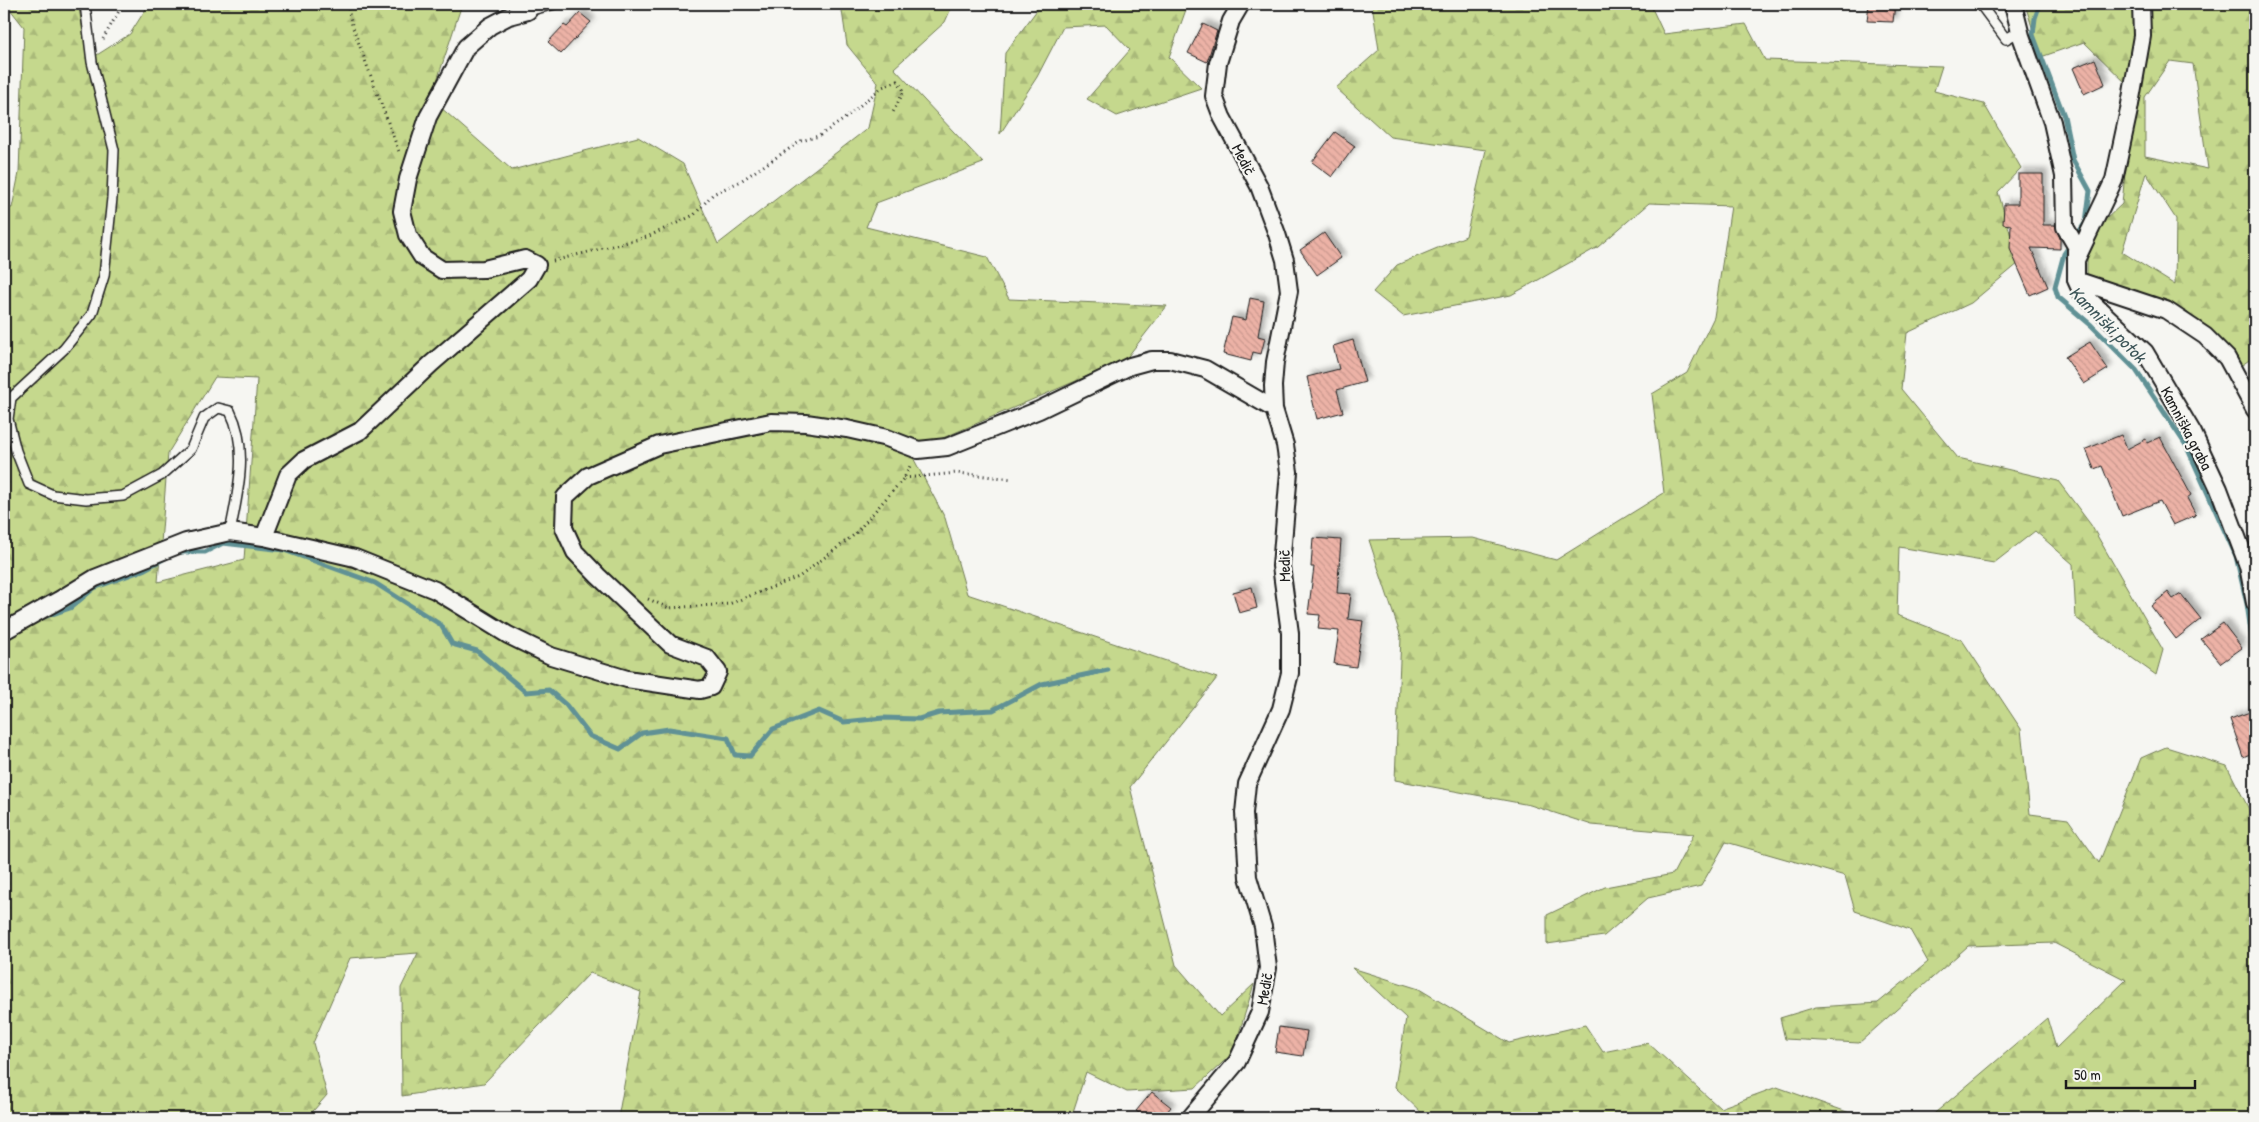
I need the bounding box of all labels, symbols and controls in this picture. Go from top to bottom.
street label: Medič [1227,140,1262,179]
water label: Kamniški potok [2064,280,2153,369]
street label: Kamniška graba [2156,382,2218,474]
street label: Medič [1273,549,1295,582]
street label: Medič [1250,971,1278,1007]
scale bar [2066,1057,2195,1089]
text: 50 m [2074,1064,2101,1085]

